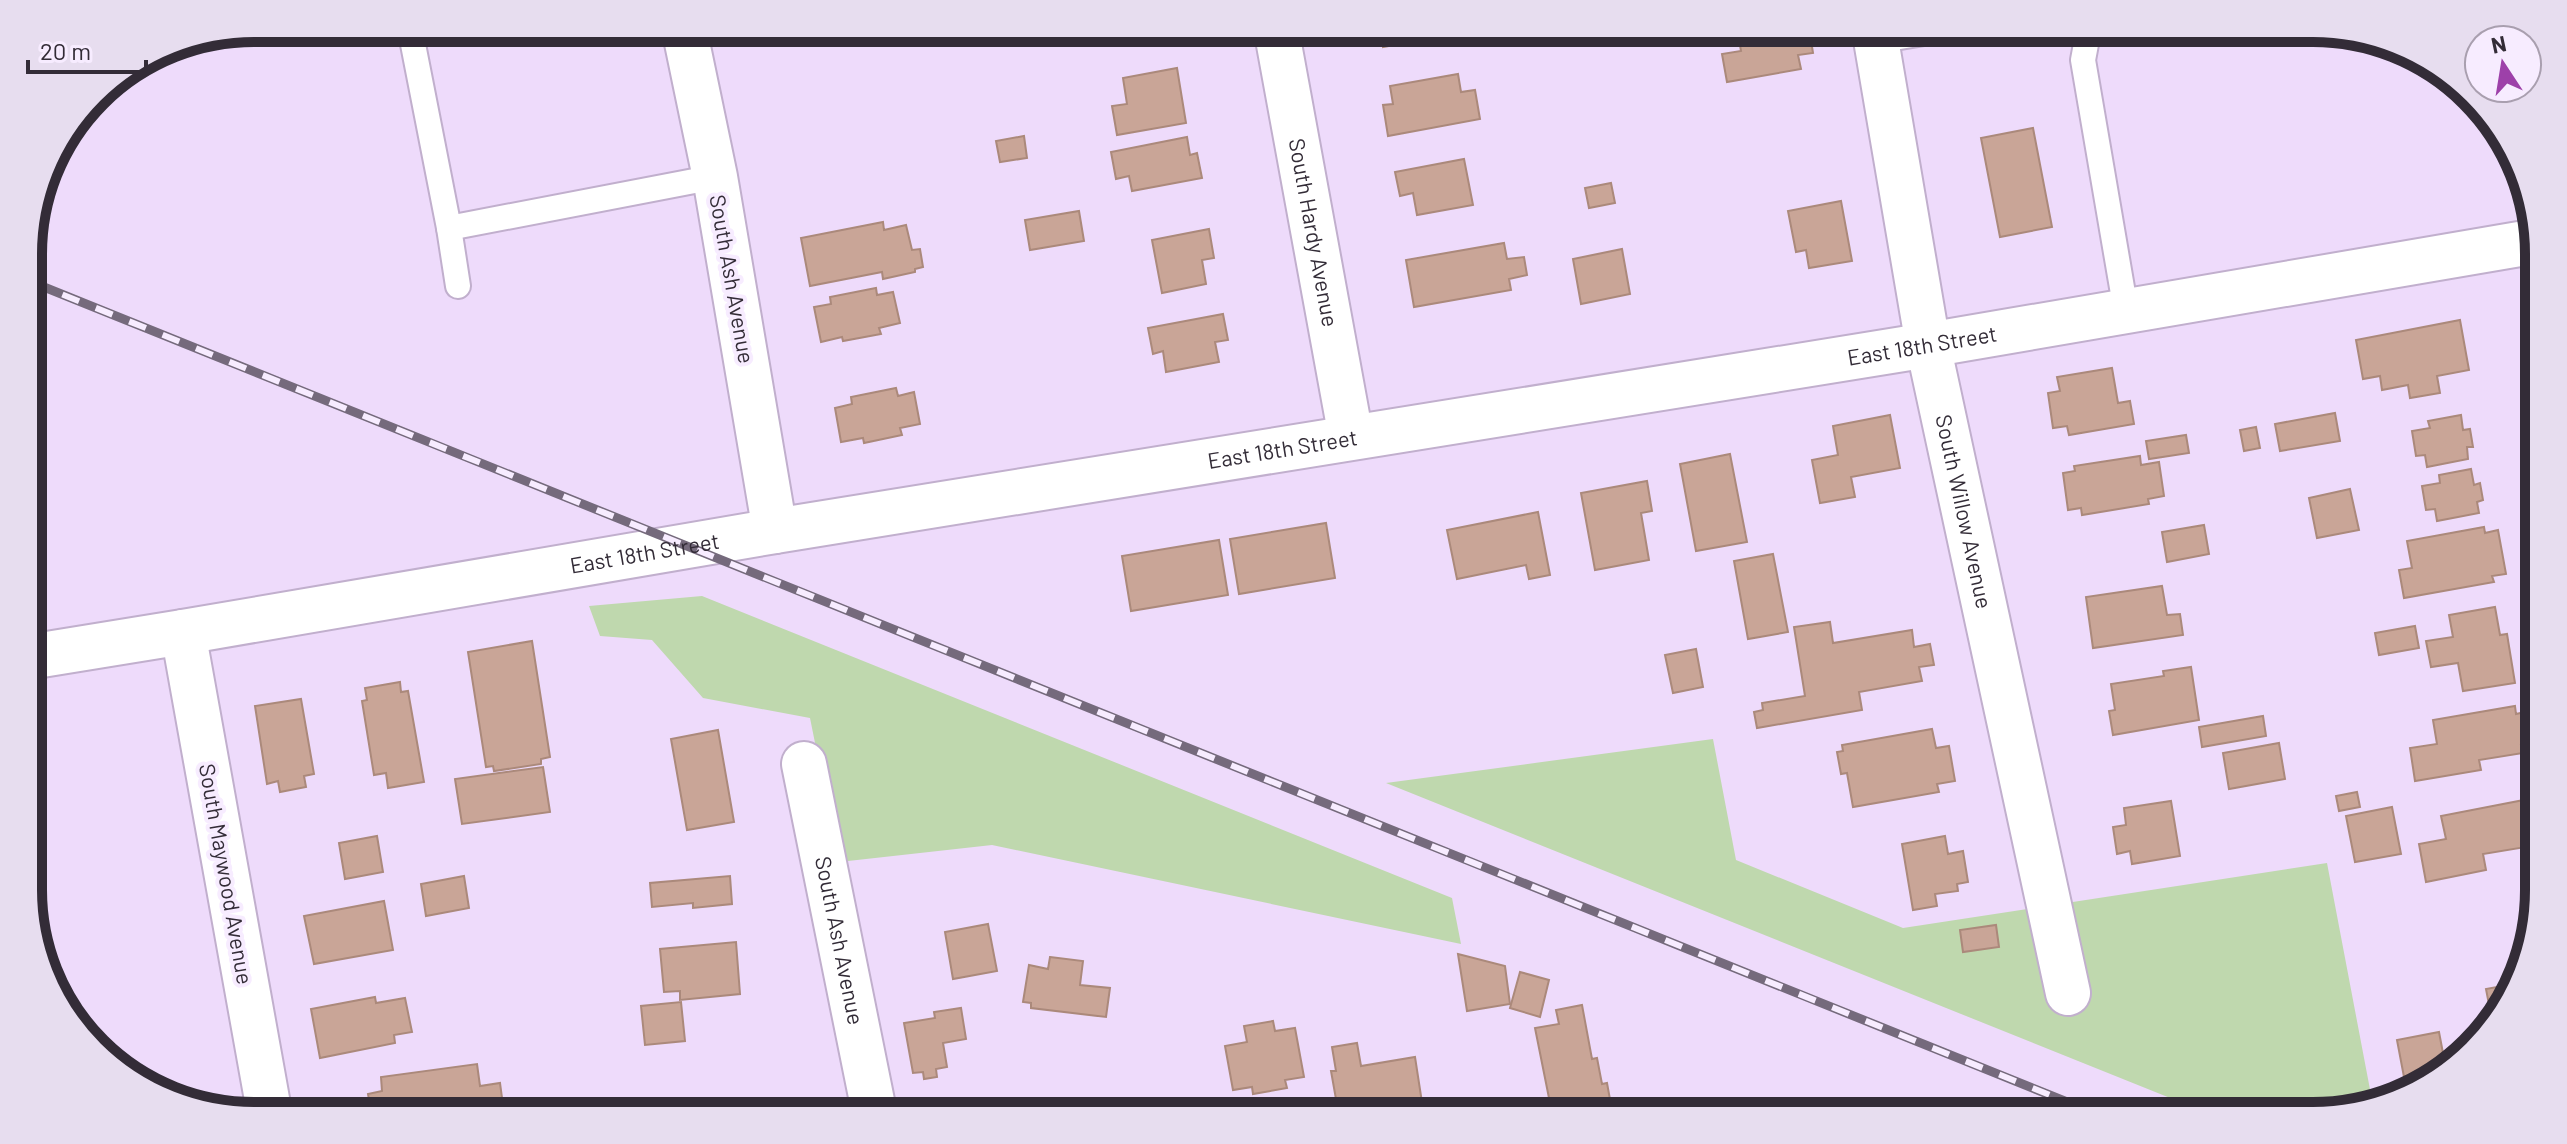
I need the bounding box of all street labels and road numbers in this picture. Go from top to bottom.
street label: South Hardy Avenue [1284,136,1345,329]
street label: South Ash Avenue [705,192,761,365]
street label: East 18th Street [1845,319,1999,370]
street label: South Willow Avenue [1931,412,1999,611]
street label: East 18th Street [1206,423,1359,473]
street label: East 18th Street [568,527,721,578]
street label: South Maywood Avenue [195,761,259,986]
street label: South Ash Avenue [811,854,870,1027]

